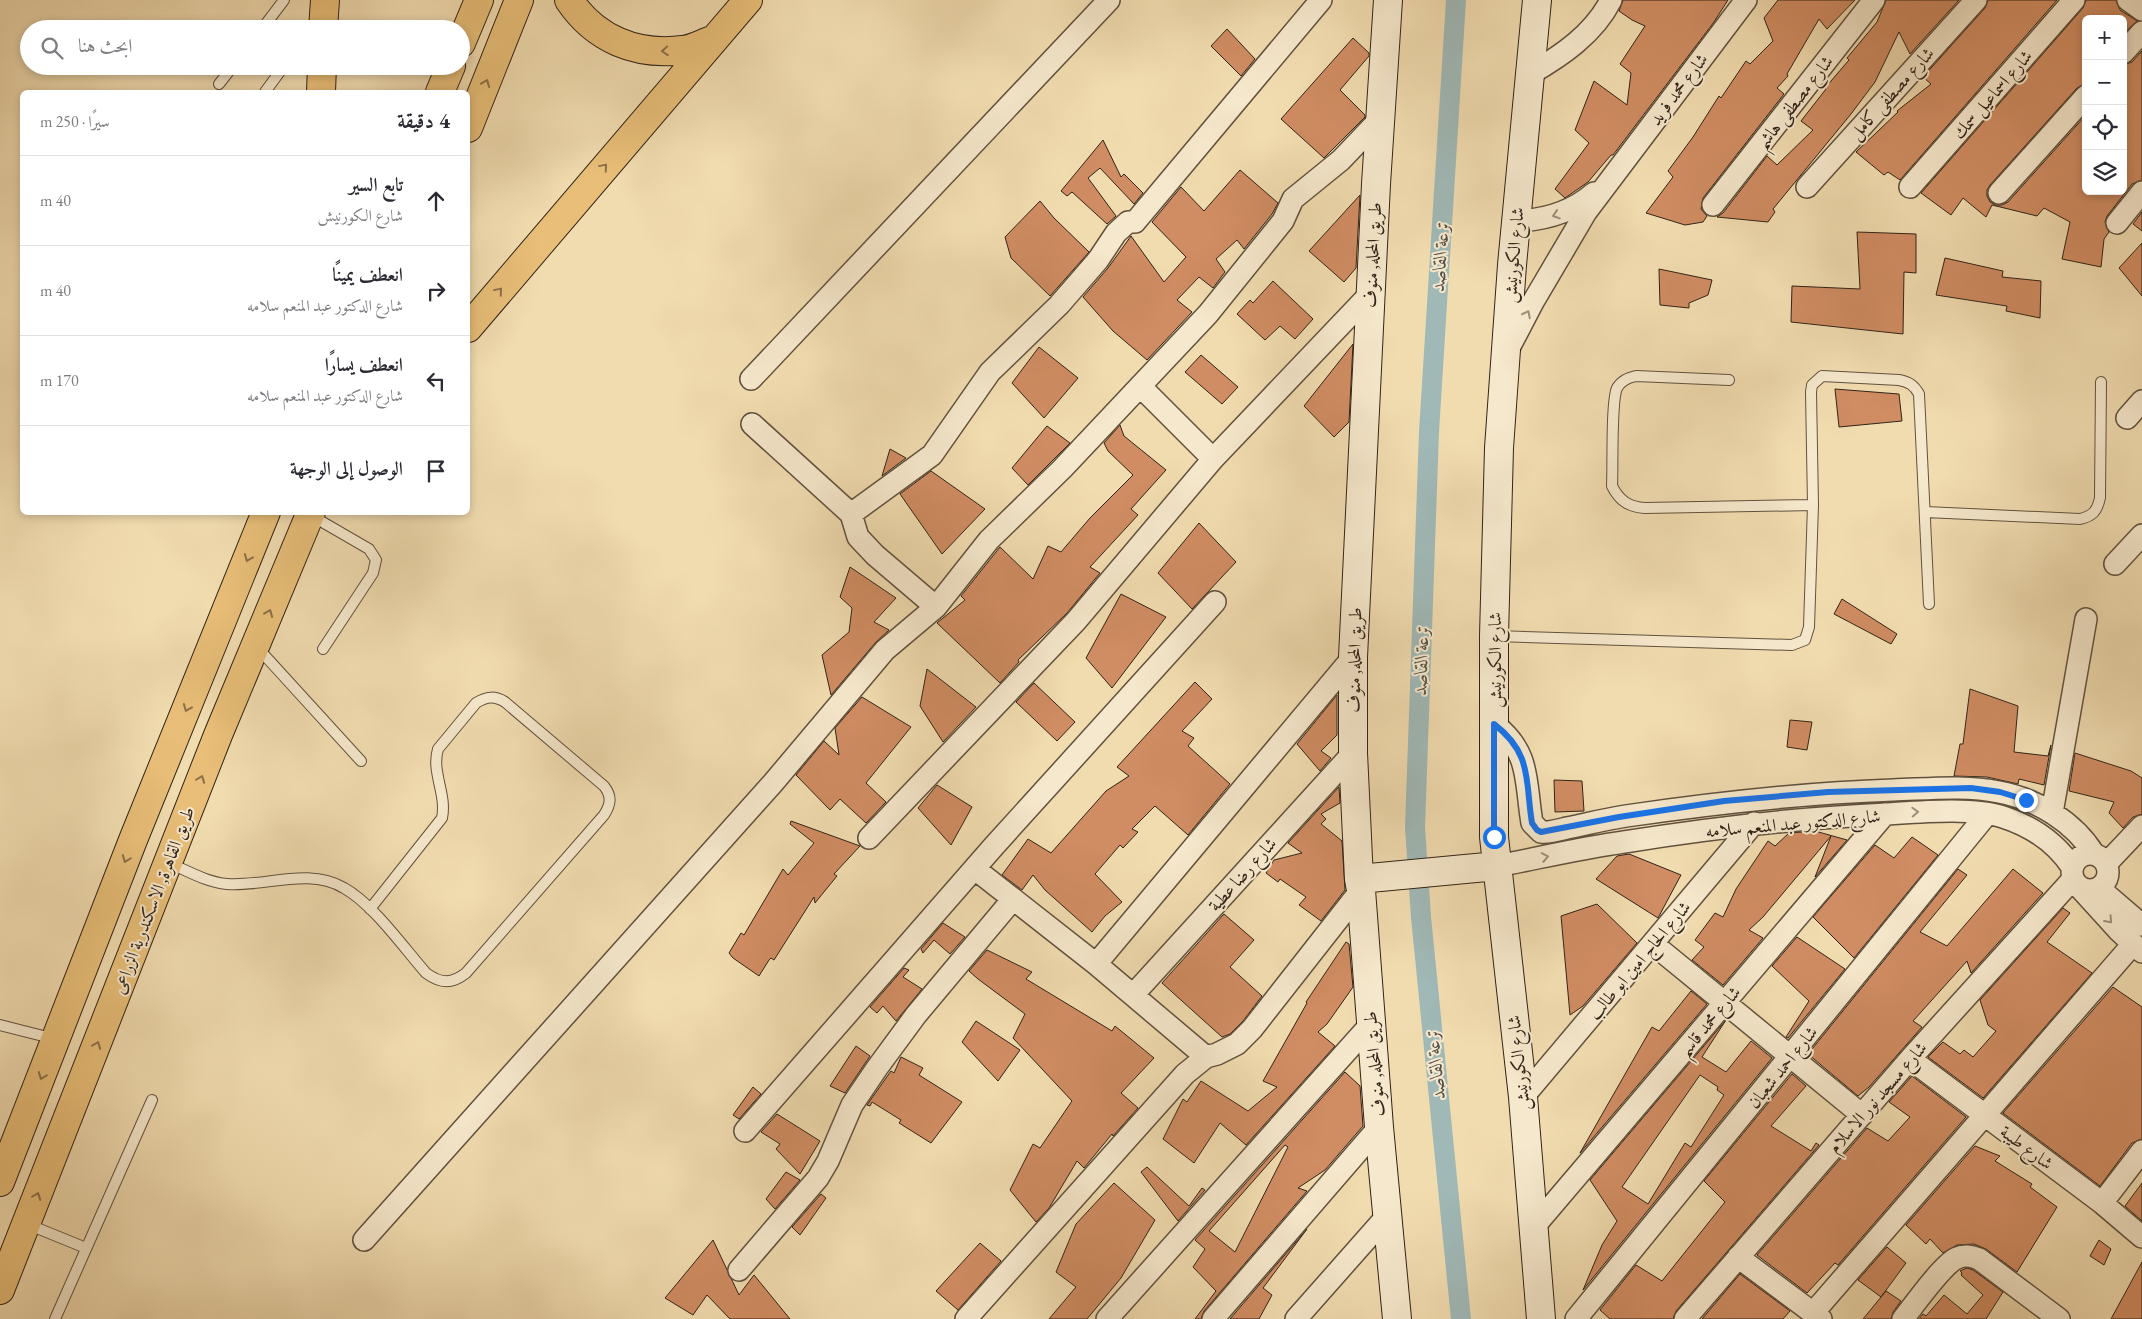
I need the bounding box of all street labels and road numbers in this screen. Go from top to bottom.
street label: شارع مصطفى كامل [1843,42,1942,147]
street label: شارع اسماعيل سمك [1947,45,2040,146]
street label: شارع محمد فريد [1643,48,1716,132]
street label: شارع مصطفى هاشم [1750,50,1843,158]
street label: طريق المحله, منوف [1358,202,1387,308]
street label: شارع الكورنيش [1497,206,1533,304]
street label: طريق المحله, منوف [1342,607,1367,713]
street label: شارع الكورنيش [1483,612,1510,708]
street label: طريق القاهرة, الاسكندرية الزراعى [107,803,200,997]
street label: شارع الدكتور عبد المنعم سلامه [1705,804,1882,848]
street label: شارع رضا عطية [1203,832,1284,919]
street label: شارع الحاج امين ابو طالب [1582,896,1699,1027]
street label: شارع محمد قاسم [1673,981,1751,1066]
street label: طريق المحله, منوف [1358,1010,1391,1118]
street label: شارع الكورنيش [1502,1014,1538,1112]
street label: شارع احمد شعبان [1742,1021,1825,1115]
street label: شارع مسجد نور الاسلام [1822,1036,1936,1161]
street label: شارع طيبة [1993,1120,2058,1178]

